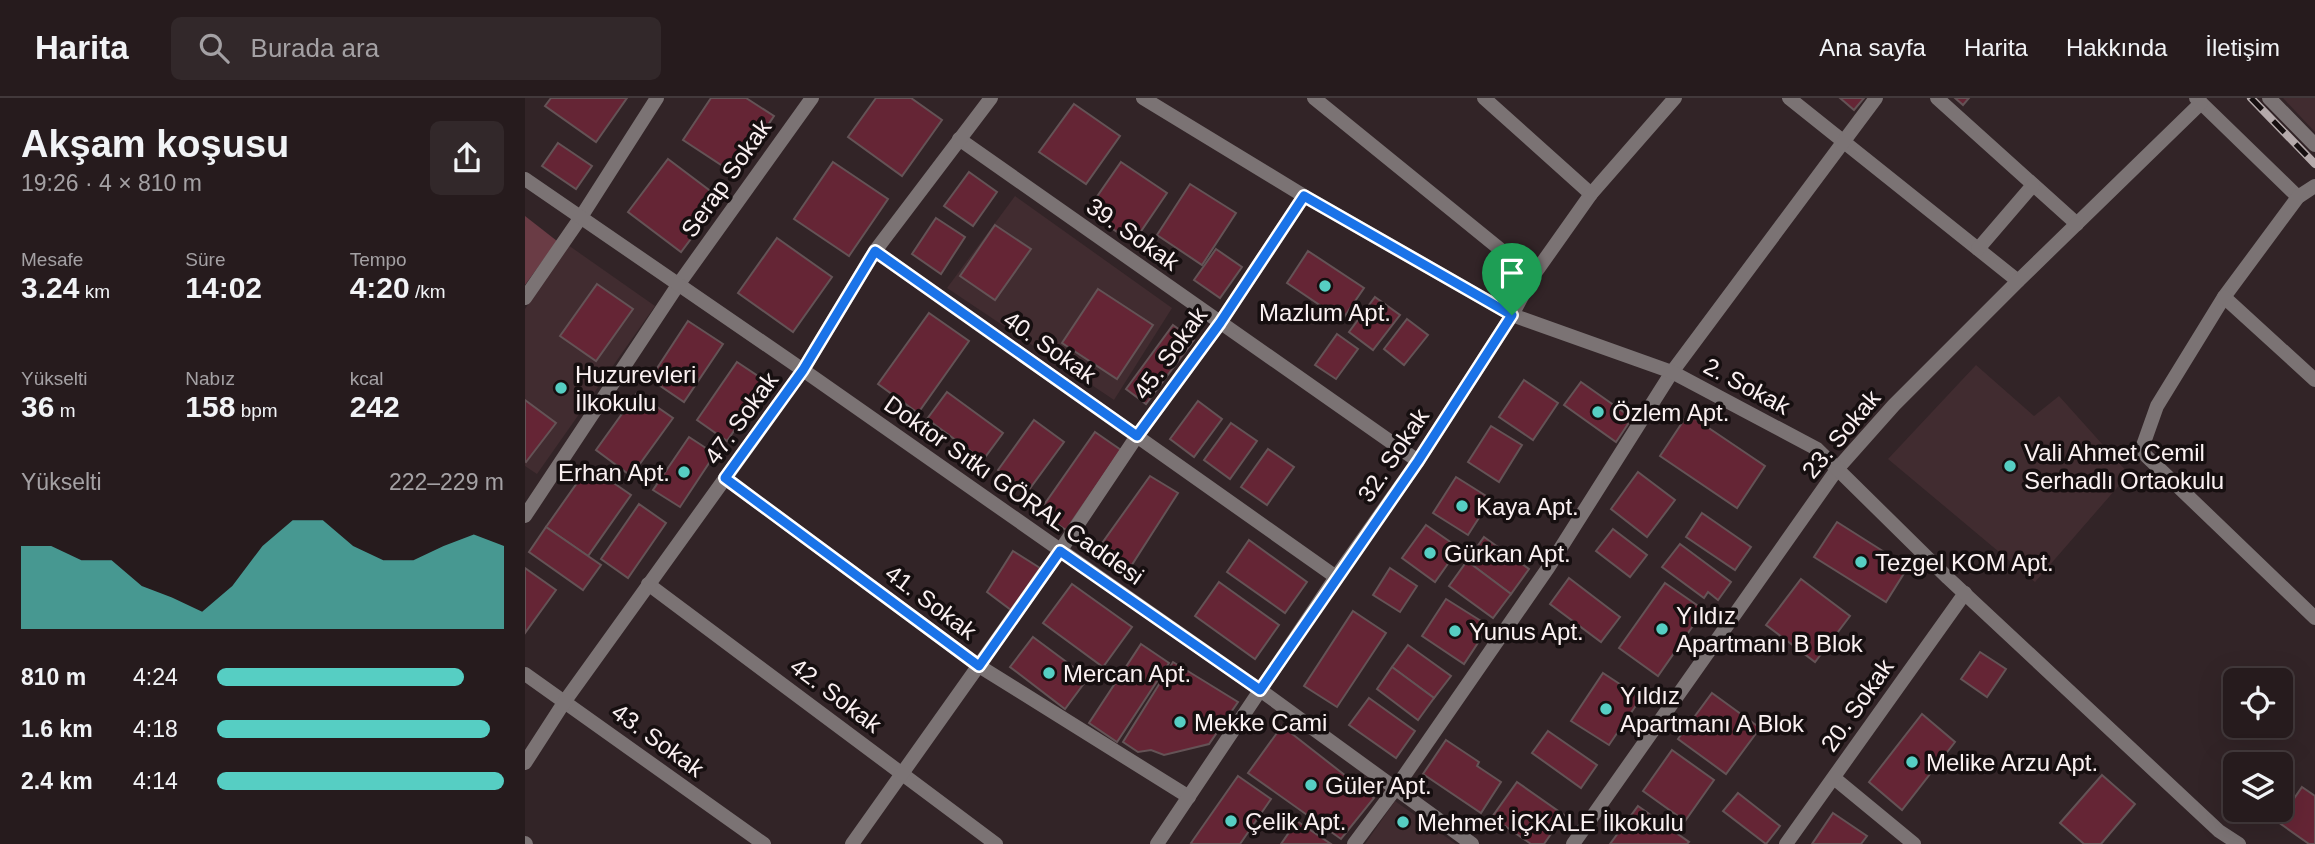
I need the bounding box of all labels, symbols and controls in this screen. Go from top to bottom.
search box [171,17,661,80]
text: Harita [35,29,129,66]
icon: search [195,29,233,67]
text: Burada ara [251,33,379,63]
text: Ana sayfa [1819,34,1926,61]
text: Harita [1964,34,2028,61]
text: Hakkında [2066,34,2167,61]
text: İletişim [2205,34,2280,61]
street label: Serap Sokak [676,113,777,242]
button: share [430,121,504,195]
text: Akşam koşusu [21,123,289,165]
text: 19:26 · 4 × 810 m [21,170,202,196]
street label: 39. Sokak [1082,192,1185,276]
pin [1482,243,1542,315]
text: Mesafe [21,249,83,270]
text: Süre [185,249,225,270]
text: Tempo [350,249,407,270]
icon: arrive [1493,254,1531,292]
text: 3.24 [21,271,79,304]
text: 14:02 [185,271,262,304]
text: 4:20 [350,271,410,304]
marker: Mazlum Apt. [1317,278,1333,294]
text: km [79,281,110,302]
text: /km [410,281,446,302]
place label: Mazlum Apt. [1259,299,1391,326]
street label: 45. Sokak [1128,301,1213,404]
street label: 40. Sokak [999,305,1102,389]
street label: 2. Sokak [1699,352,1795,420]
place label: Huzurevleri İlkokulu [575,361,696,416]
street label: 47. Sokak [699,366,784,469]
text: Yükselti [21,368,88,389]
text: Nabız [185,368,235,389]
text: kcal [350,368,383,389]
marker: Huzurevleri İlkokulu [553,380,569,396]
street label: 23. Sokak [1796,384,1886,484]
text: 36 [21,390,54,423]
text: 158 [185,390,235,423]
text: 242 [350,390,400,423]
street label: Doktor Sıtkı GÖRAL Caddesi [879,390,1149,590]
place label: Özlem Apt. [1612,399,1729,426]
text: m [54,400,75,421]
text: bpm [235,400,278,421]
street label: 32. Sokak [1352,402,1435,507]
marker: Özlem Apt. [1590,404,1606,420]
place label: Vali Ahmet Cemil Serhadlı Ortaokulu [2024,439,2224,494]
marker: Vali Ahmet Cemil Serhadlı Ortaokulu [2002,458,2018,474]
place label: Erhan Apt. [558,459,670,486]
marker: Erhan Apt. [676,464,692,480]
text: Yükselti [21,469,102,495]
text: 222–229 m [389,469,504,495]
place label: Kaya Apt. [1476,493,1579,520]
marker: Kaya Apt. [1454,498,1470,514]
place label: Gürkan Apt. [1444,540,1571,567]
marker: Gürkan Apt. [1422,545,1438,561]
place label: Tezgel KOM Apt. [1875,549,2054,576]
marker: Tezgel KOM Apt. [1853,554,1869,570]
street label: 41. Sokak [880,559,983,646]
place label: Yıldız Apartmanı B Blok [1676,602,1864,657]
place label: Yunus Apt. [1469,618,1584,645]
marker: Yıldız Apartmanı B Blok [1654,621,1670,637]
marker: Yunus Apt. [1447,623,1463,639]
street label: 42. Sokak [785,652,888,739]
street label: 20. Sokak [1815,653,1899,756]
place label: Mercan Apt. [1063,660,1191,687]
text: 810 m [21,664,86,690]
text: 4:24 [133,664,178,690]
marker: Mercan Apt. [1041,665,1057,681]
map controls [2223,668,2293,822]
button: locate [2223,668,2293,738]
place label: Yıldız Apartmanı A Blok [1620,682,1805,737]
street label: 43. Sokak [607,698,710,783]
marker: Yıldız Apartmanı A Blok [1598,701,1614,717]
place label: Mekke Cami [1194,709,1327,736]
marker: Mekke Cami [1172,714,1188,730]
text: 1.6 km [21,716,93,742]
text: 4:18 [133,716,178,742]
place label: Melike Arzu Apt. [1926,749,2098,776]
button: layers [2223,752,2293,822]
marker: Melike Arzu Apt. [1904,754,1920,770]
text: 2.4 km [21,768,93,794]
text: 4:14 [133,768,178,794]
place label: Güler Apt. [1325,772,1432,799]
marker: Güler Apt. [1303,777,1319,793]
place label: Çelik Apt. [1245,808,1346,835]
place label: Mehmet İÇKALE İlkokulu [1417,809,1684,836]
marker: Çelik Apt. [1223,813,1239,829]
marker: Mehmet İÇKALE İlkokulu [1395,814,1411,830]

